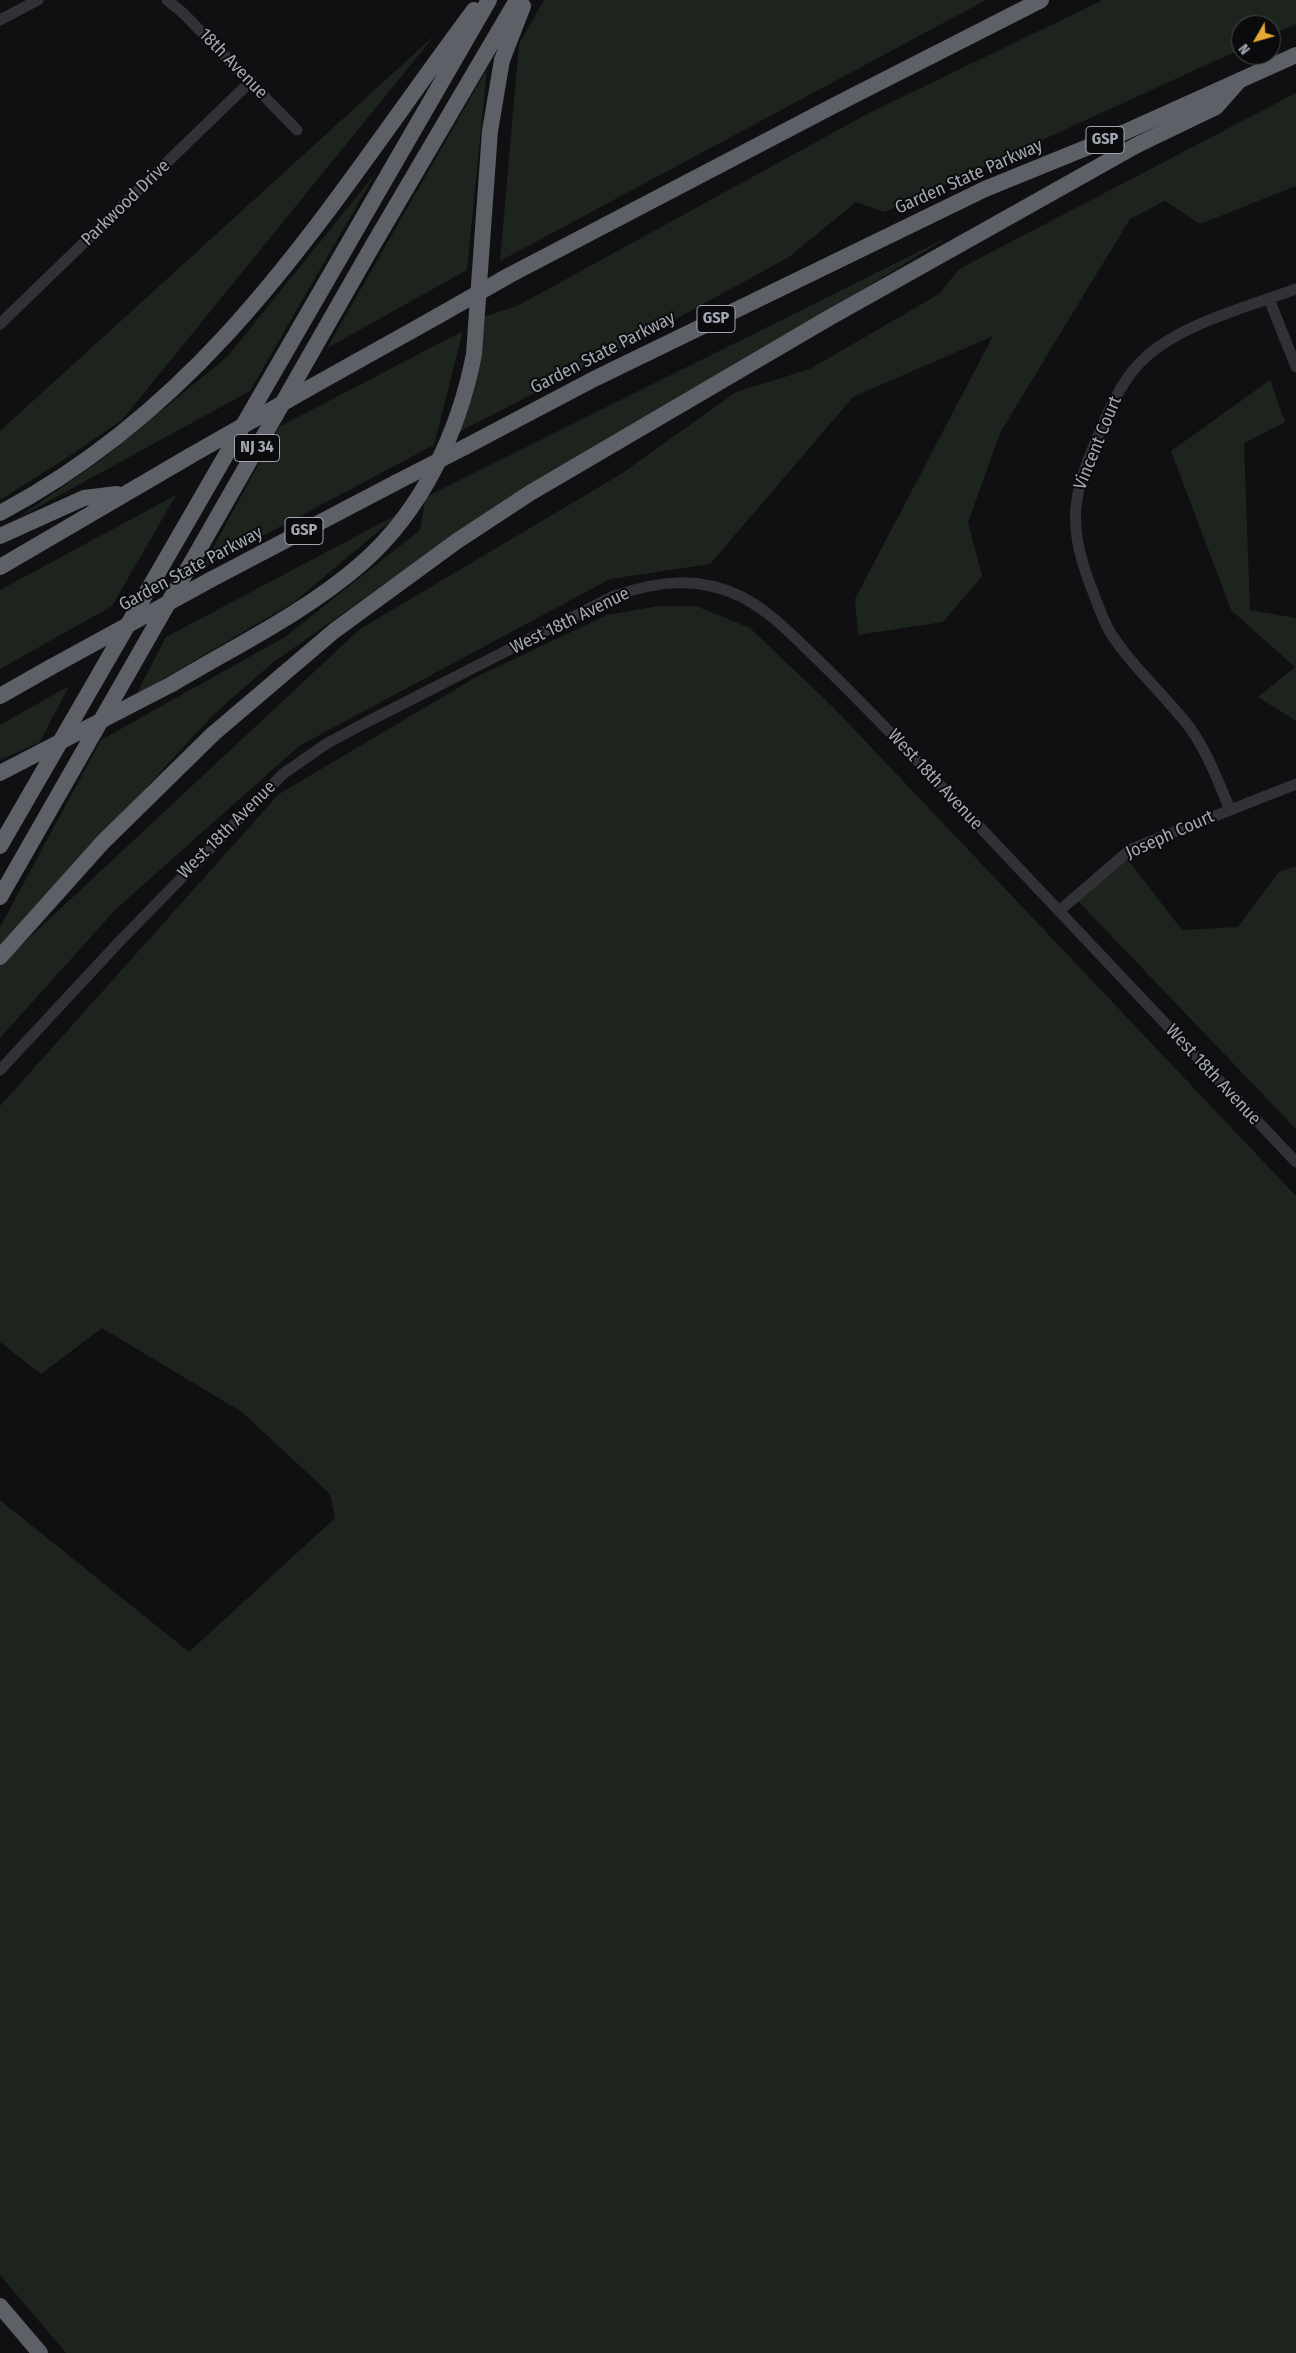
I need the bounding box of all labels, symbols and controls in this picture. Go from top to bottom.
north arrow [1231,15,1281,65]
street label: 18th Avenue [194,24,272,104]
text: N [1235,40,1254,57]
road number: GSP [1086,126,1124,154]
street label: Garden State Parkway [892,135,1046,219]
street label: Parkwood Drive [77,155,175,251]
road number: GSP [697,306,735,332]
street label: Garden State Parkway [527,307,679,399]
street label: Vincent Court [1069,393,1127,493]
road number: NJ 34 [234,434,280,462]
road number: GSP [285,518,323,544]
street label: Garden State Parkway [116,522,266,616]
street label: West 18th Avenue [507,583,633,659]
street label: West 18th Avenue [883,725,987,835]
street label: West 18th Avenue [174,777,280,883]
street label: Joseph Court [1123,806,1217,864]
street label: West 18th Avenue [1161,1020,1265,1130]

